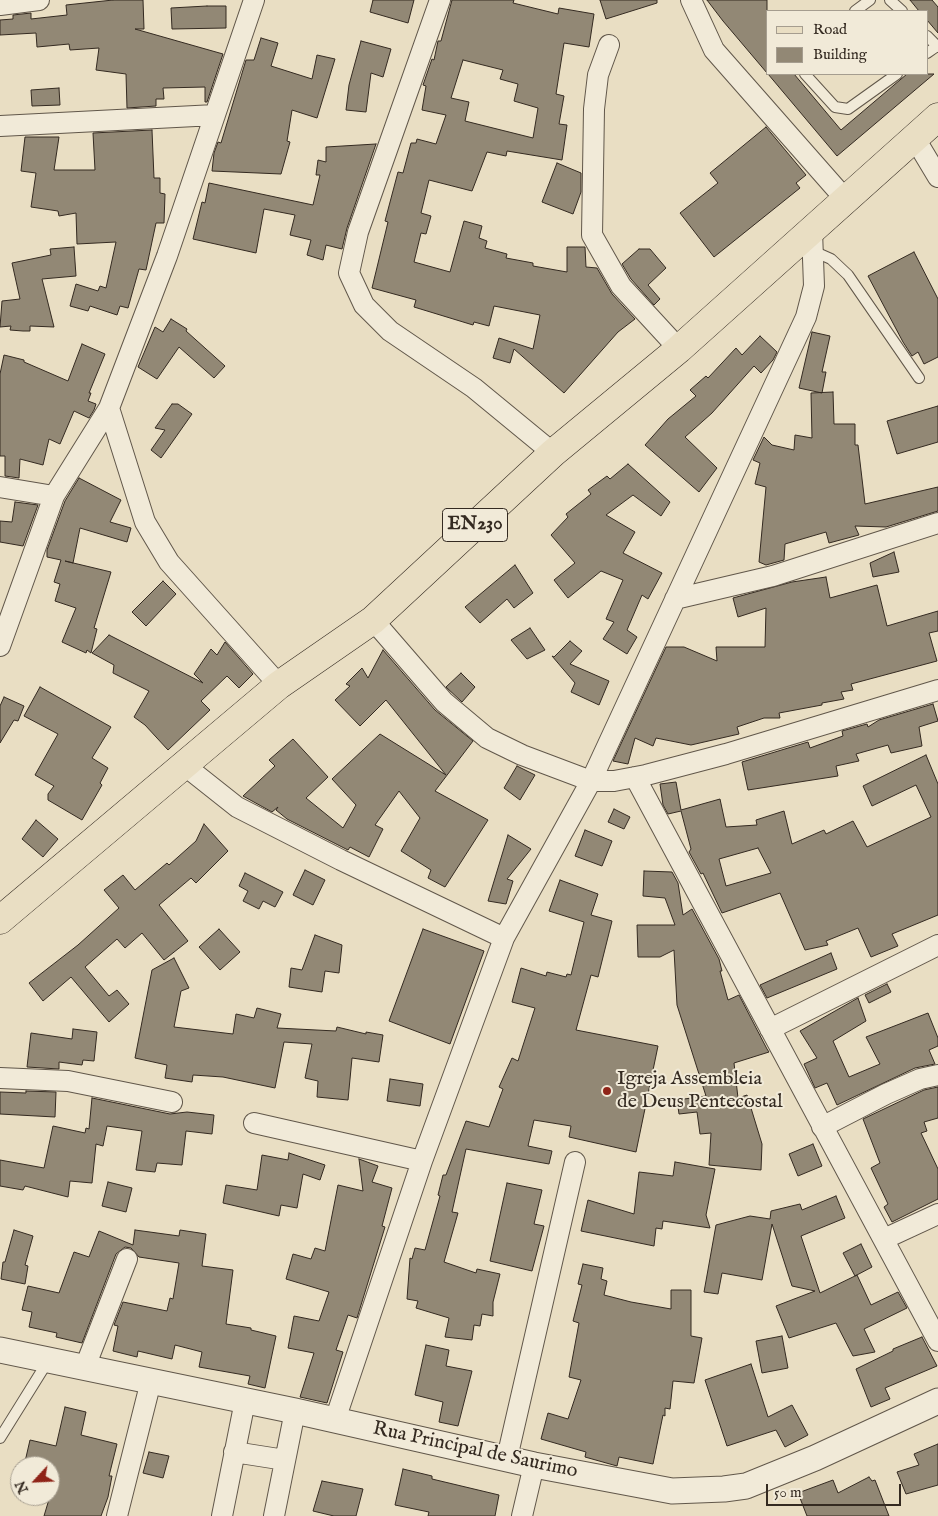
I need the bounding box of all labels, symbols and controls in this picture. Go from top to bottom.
legend [766,10,928,75]
text: Road [813,20,847,39]
text: Building [813,45,867,64]
road number: EN230 [442,508,508,542]
place label: Igreja Assembleia de Deus Pentecostal [617,1068,783,1115]
marker: Igreja Assembleia de Deus Pentecostal [601,1085,613,1097]
street label: Rua Principal de Saurimo [370,1418,580,1484]
north arrow [10,1456,60,1506]
scale bar [768,1474,903,1506]
text: N [12,1478,33,1496]
text: 50 m [774,1483,802,1502]

